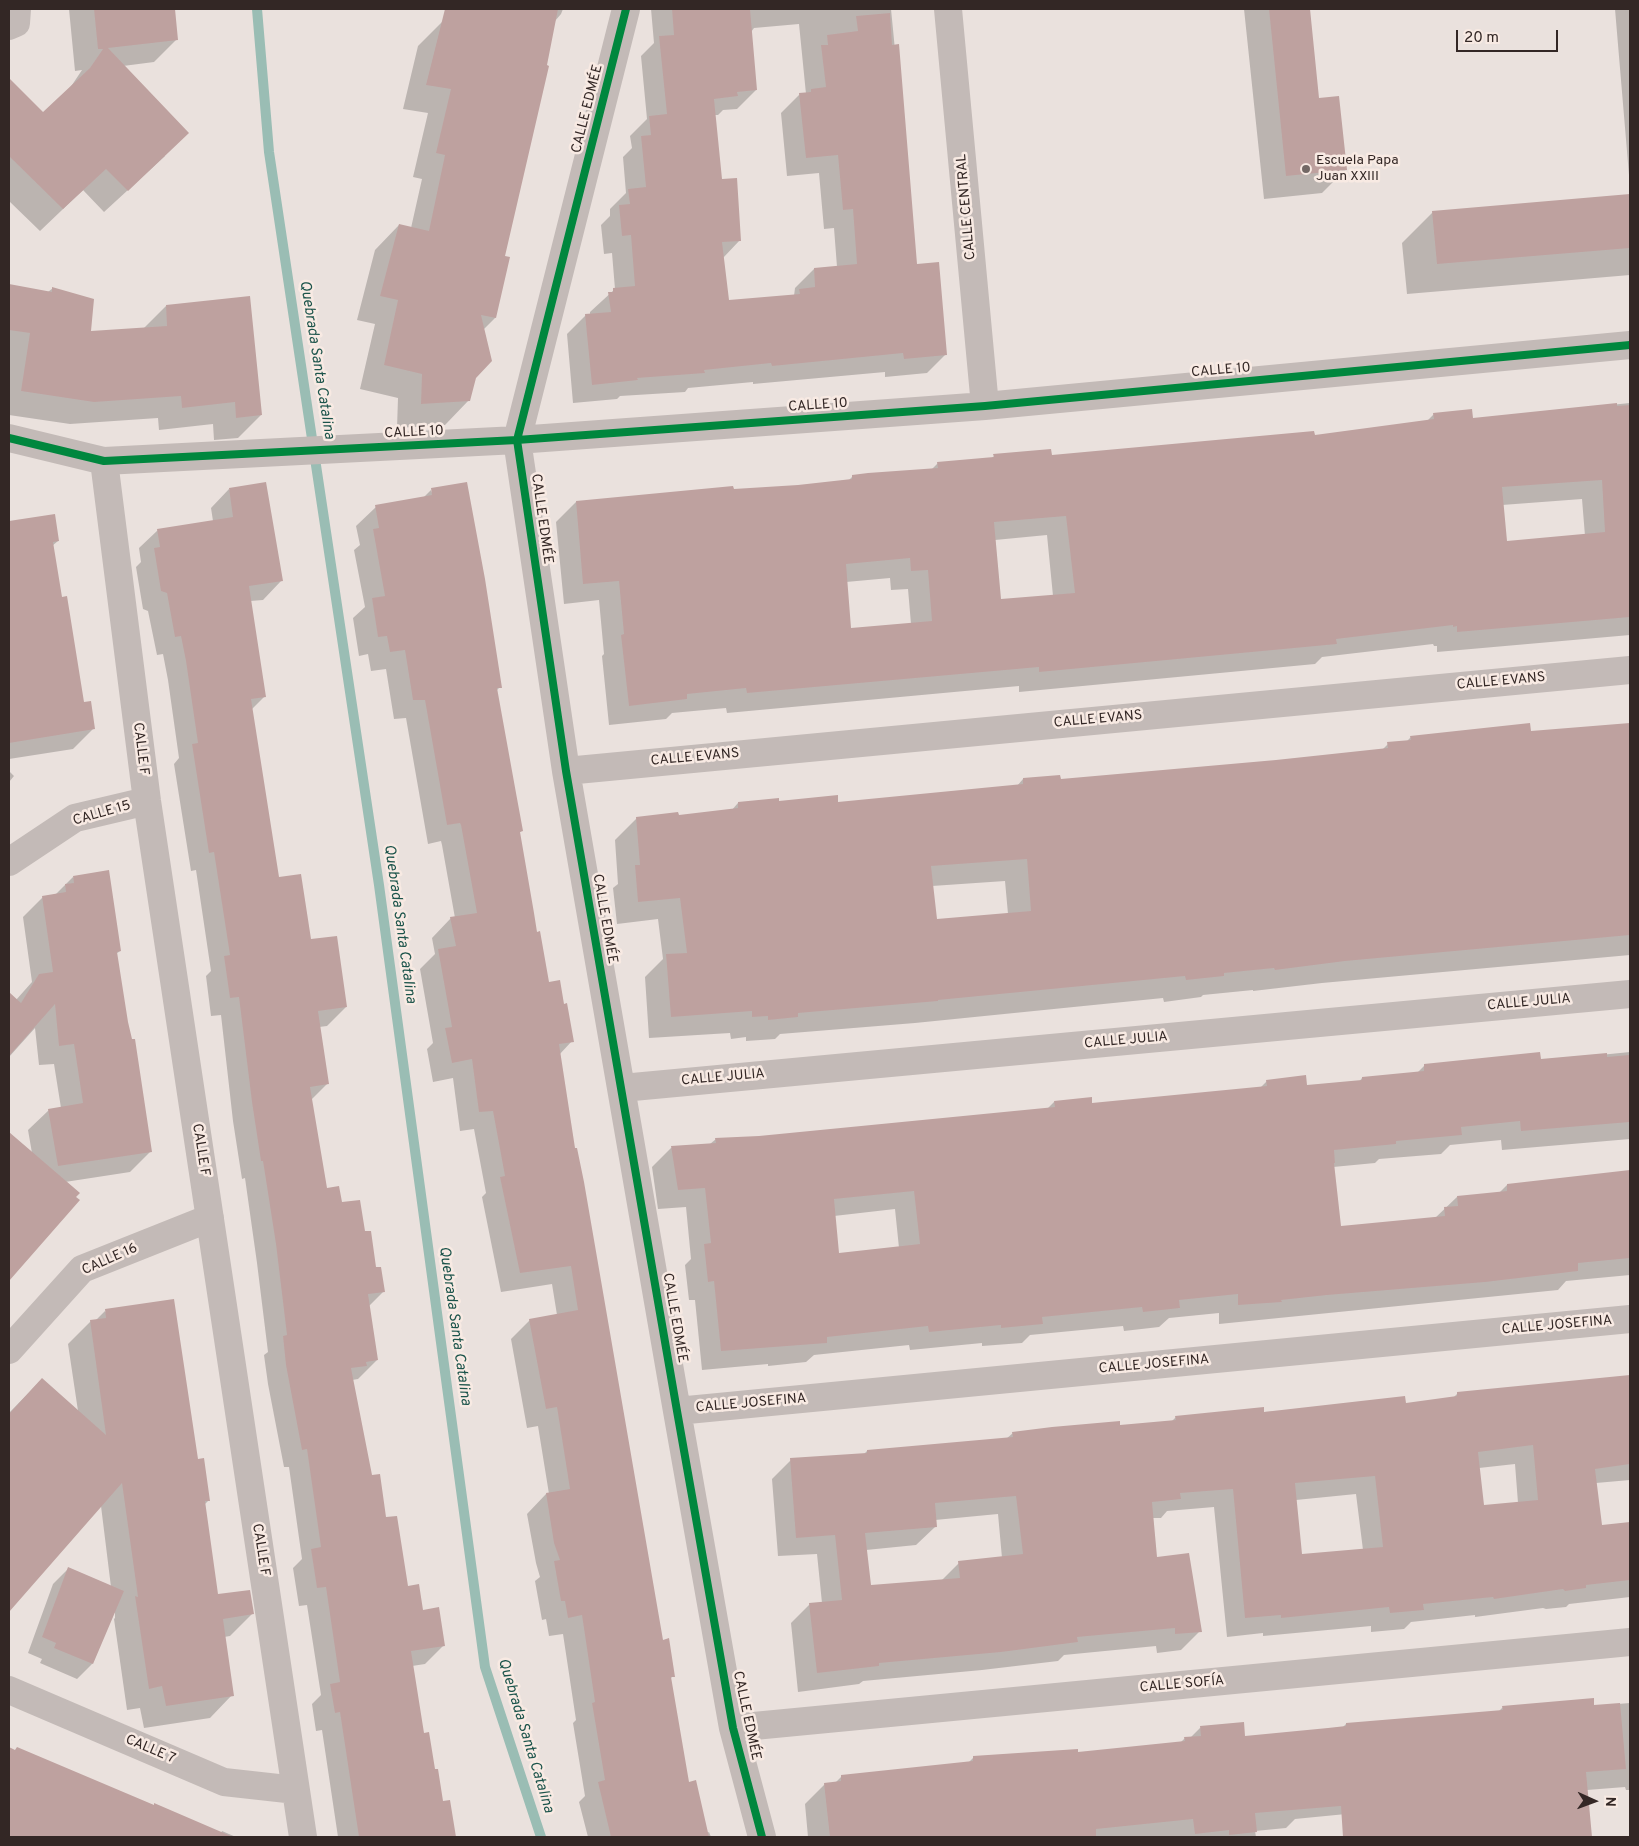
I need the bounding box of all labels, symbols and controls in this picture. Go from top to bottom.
scale bar [1459,20,1562,52]
text: 20 m [1464,29,1499,48]
street label: CALLE EDMÉE [569,63,607,155]
street label: CALLE CENTRAL [954,153,980,261]
place label: Escuela Papa Juan XXIII [1316,153,1399,186]
marker: Escuela Papa Juan XXIII [1300,163,1312,175]
water label: Quebrada Santa Catalina [295,279,337,441]
street label: CALLE 10 [1191,360,1251,382]
street label: CALLE 10 [788,396,848,416]
street label: CALLE 10 [384,423,444,443]
street label: CALLE EDMÉE [526,473,556,565]
street label: CALLE EVANS [1456,670,1546,694]
street label: CALLE EVANS [1053,708,1143,732]
street label: CALLE F [128,722,152,776]
street label: CALLE EVANS [650,746,740,770]
street label: CALLE 15 [71,798,133,830]
water label: Quebrada Santa Catalina [379,843,419,1005]
street label: CALLE EDMÉE [588,873,620,965]
street label: CALLE JULIA [1487,991,1571,1015]
street label: CALLE JULIA [1084,1029,1168,1053]
street label: CALLE JULIA [681,1066,765,1090]
street label: CALLE F [188,1122,212,1178]
street label: CALLE 16 [80,1240,140,1280]
water label: Quebrada Santa Catalina [434,1245,474,1407]
street label: CALLE EDMÉE [658,1272,690,1364]
street label: CALLE JOSEFINA [1501,1313,1613,1339]
street label: CALLE JOSEFINA [1098,1352,1210,1378]
street label: CALLE JOSEFINA [695,1391,807,1417]
street label: CALLE F [248,1522,272,1578]
water label: Quebrada Santa Catalina [493,1657,557,1815]
street label: CALLE EDMÉE [728,1670,764,1762]
street label: CALLE SOFÍA [1139,1673,1225,1697]
street label: CALLE 7 [122,1732,178,1768]
north arrow [1569,1776,1619,1826]
text: N [1601,1796,1618,1807]

